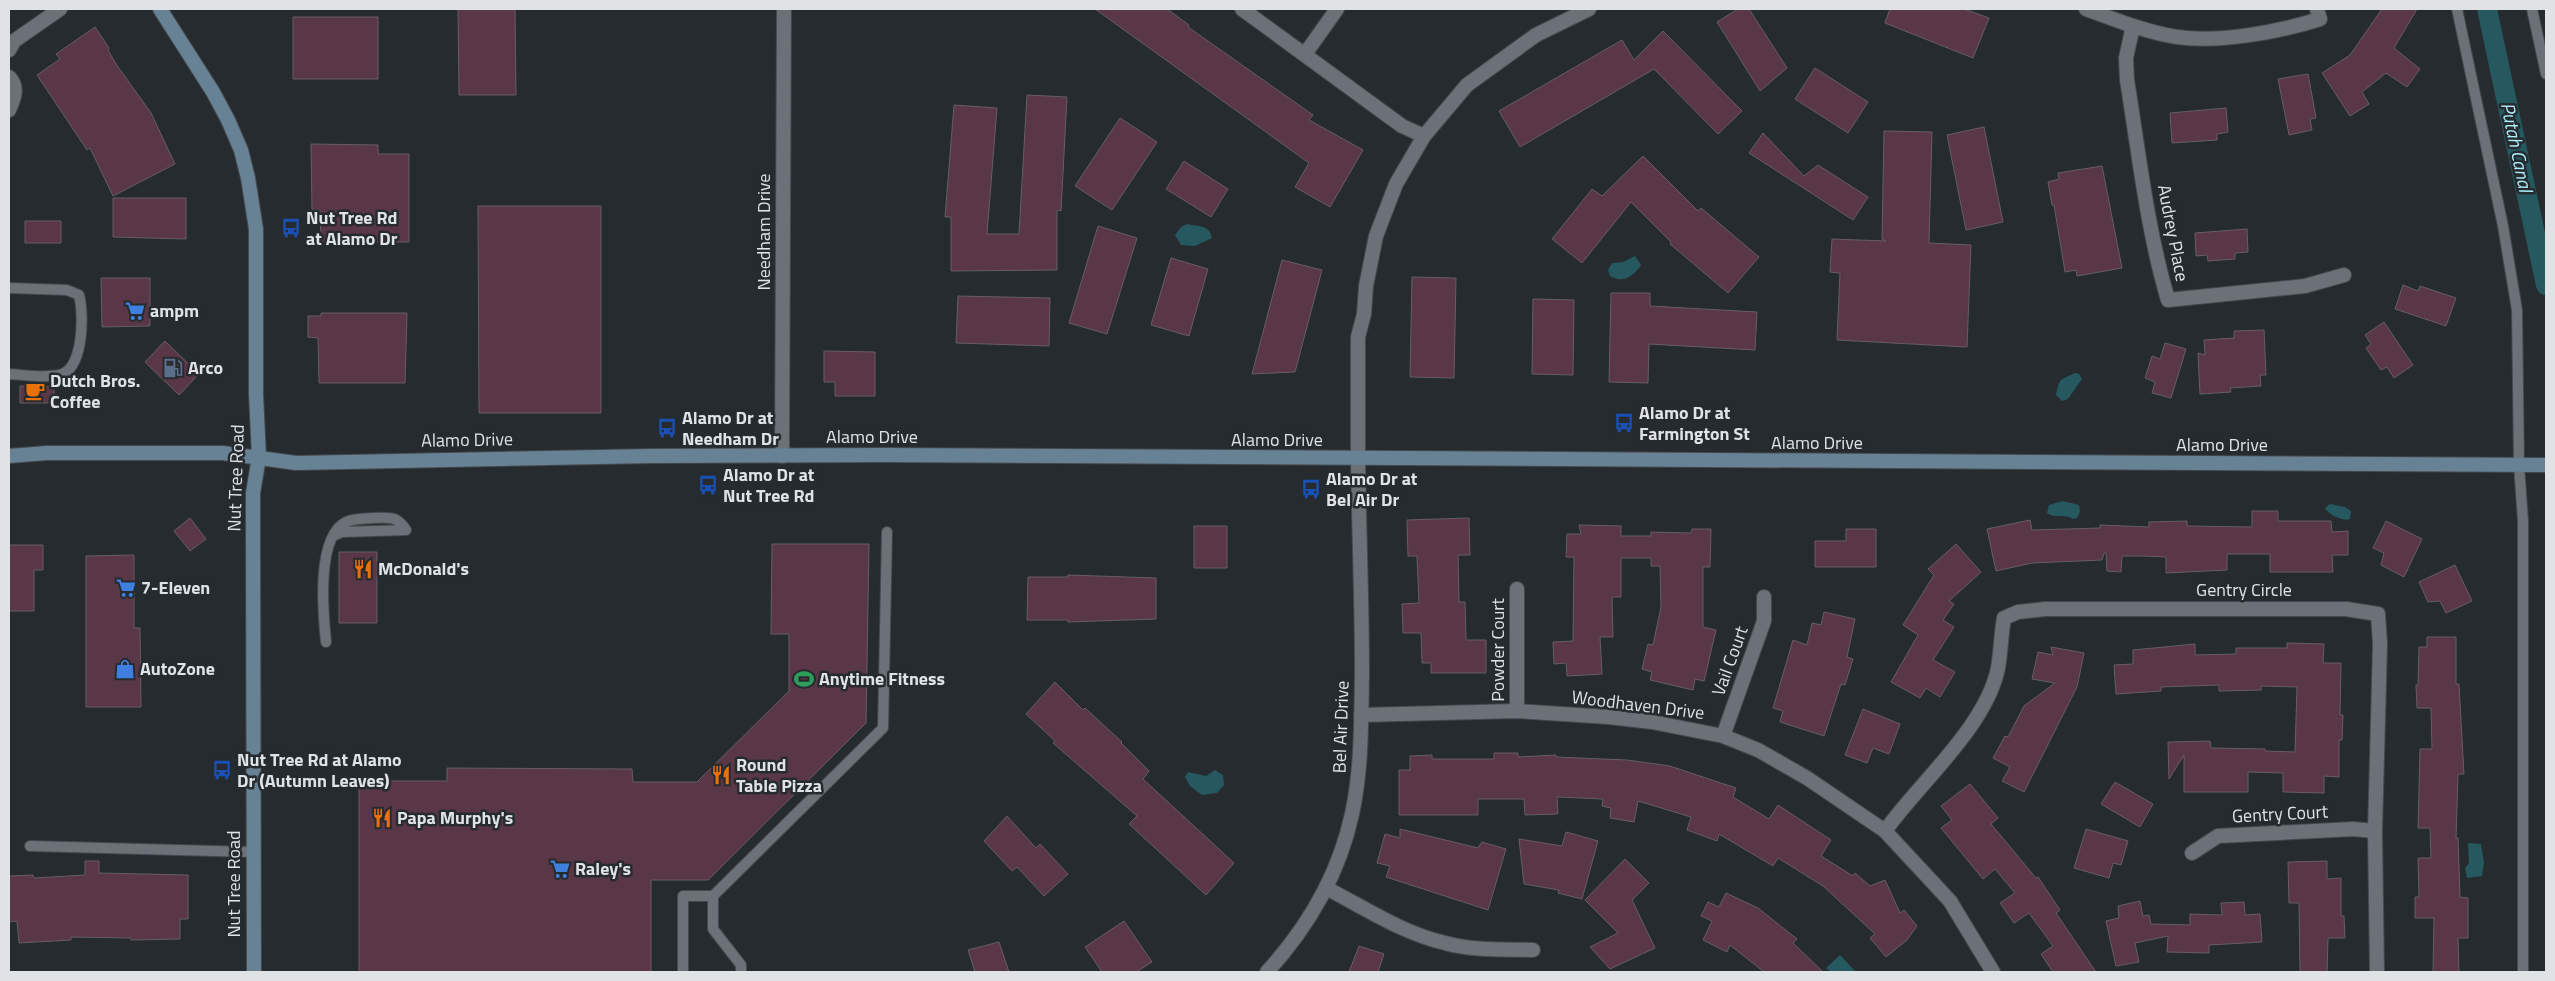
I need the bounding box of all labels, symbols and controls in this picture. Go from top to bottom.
water label: Putah Canal [2494,99,2542,196]
street label: Needham Drive [750,174,777,290]
street label: Audrey Place [2151,182,2196,284]
place label: Nut Tree Rd at Alamo Dr [306,204,398,252]
bus stop icon: Nut Tree Rd at Alamo Dr [280,217,302,239]
place label: ampm [150,297,199,324]
supermarket icon: ampm [124,300,146,322]
place label: Arco [188,354,223,381]
fuel station icon: Arco [162,357,184,379]
place label: Dutch Bros. Coffee [50,367,140,415]
cafe icon: Dutch Bros. Coffee [24,380,46,402]
place label: Alamo Dr at Farmington St [1639,399,1750,447]
place label: Alamo Dr at Needham Dr [682,404,779,452]
bus stop icon: Alamo Dr at Farmington St [1613,412,1635,434]
bus stop icon: Alamo Dr at Needham Dr [656,417,678,439]
street label: Alamo Drive [826,423,918,450]
street label: Nut Tree Road [220,424,251,532]
street label: Alamo Drive [421,425,513,454]
street label: Alamo Drive [1231,426,1323,453]
street label: Alamo Drive [1771,429,1863,456]
street label: Alamo Drive [2176,431,2268,458]
place label: Alamo Dr at Nut Tree Rd [723,461,815,509]
place label: Alamo Dr at Bel Air Dr [1326,465,1418,513]
bus stop icon: Alamo Dr at Nut Tree Rd [697,474,719,496]
bus stop icon: Alamo Dr at Bel Air Dr [1300,478,1322,500]
place label: McDonald's [378,555,469,582]
restaurant icon: McDonald's [352,558,374,580]
place label: 7-Eleven [141,574,210,601]
street label: Gentry Circle [2196,576,2292,603]
supermarket icon: 7-Eleven [115,577,137,599]
street label: Powder Court [1484,597,1511,702]
street label: Vail Court [1704,622,1755,699]
place label: AutoZone [140,655,215,682]
shop icon: AutoZone [114,658,136,680]
place label: Anytime Fitness [819,665,945,692]
sports icon: Anytime Fitness [793,668,815,690]
street label: Bel Air Drive [1325,680,1356,774]
street label: Woodhaven Drive [1570,683,1706,726]
place label: Nut Tree Rd at Alamo Dr (Autumn Leaves) [237,746,402,794]
place label: Round Table Pizza [736,751,822,799]
bus stop icon: Nut Tree Rd at Alamo Dr (Autumn Leaves) [211,759,233,781]
restaurant icon: Round Table Pizza [710,764,732,786]
street label: Gentry Court [2231,797,2329,830]
place label: Papa Murphy's [397,804,513,831]
restaurant icon: Papa Murphy's [371,807,393,829]
street label: Nut Tree Road [220,830,247,938]
place label: Raley's [575,855,631,882]
supermarket icon: Raley's [549,858,571,880]

